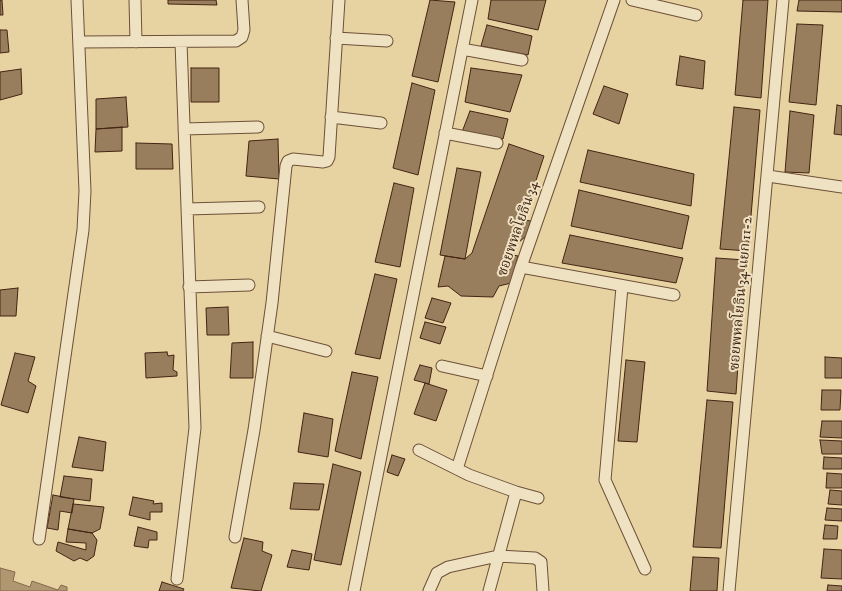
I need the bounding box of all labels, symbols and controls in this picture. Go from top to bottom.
street label: ซอยพหลโยธิน 34 [495,179,543,279]
street label: ซอยพหลโยธิน 34 แยก 11-2 [727,216,757,372]

